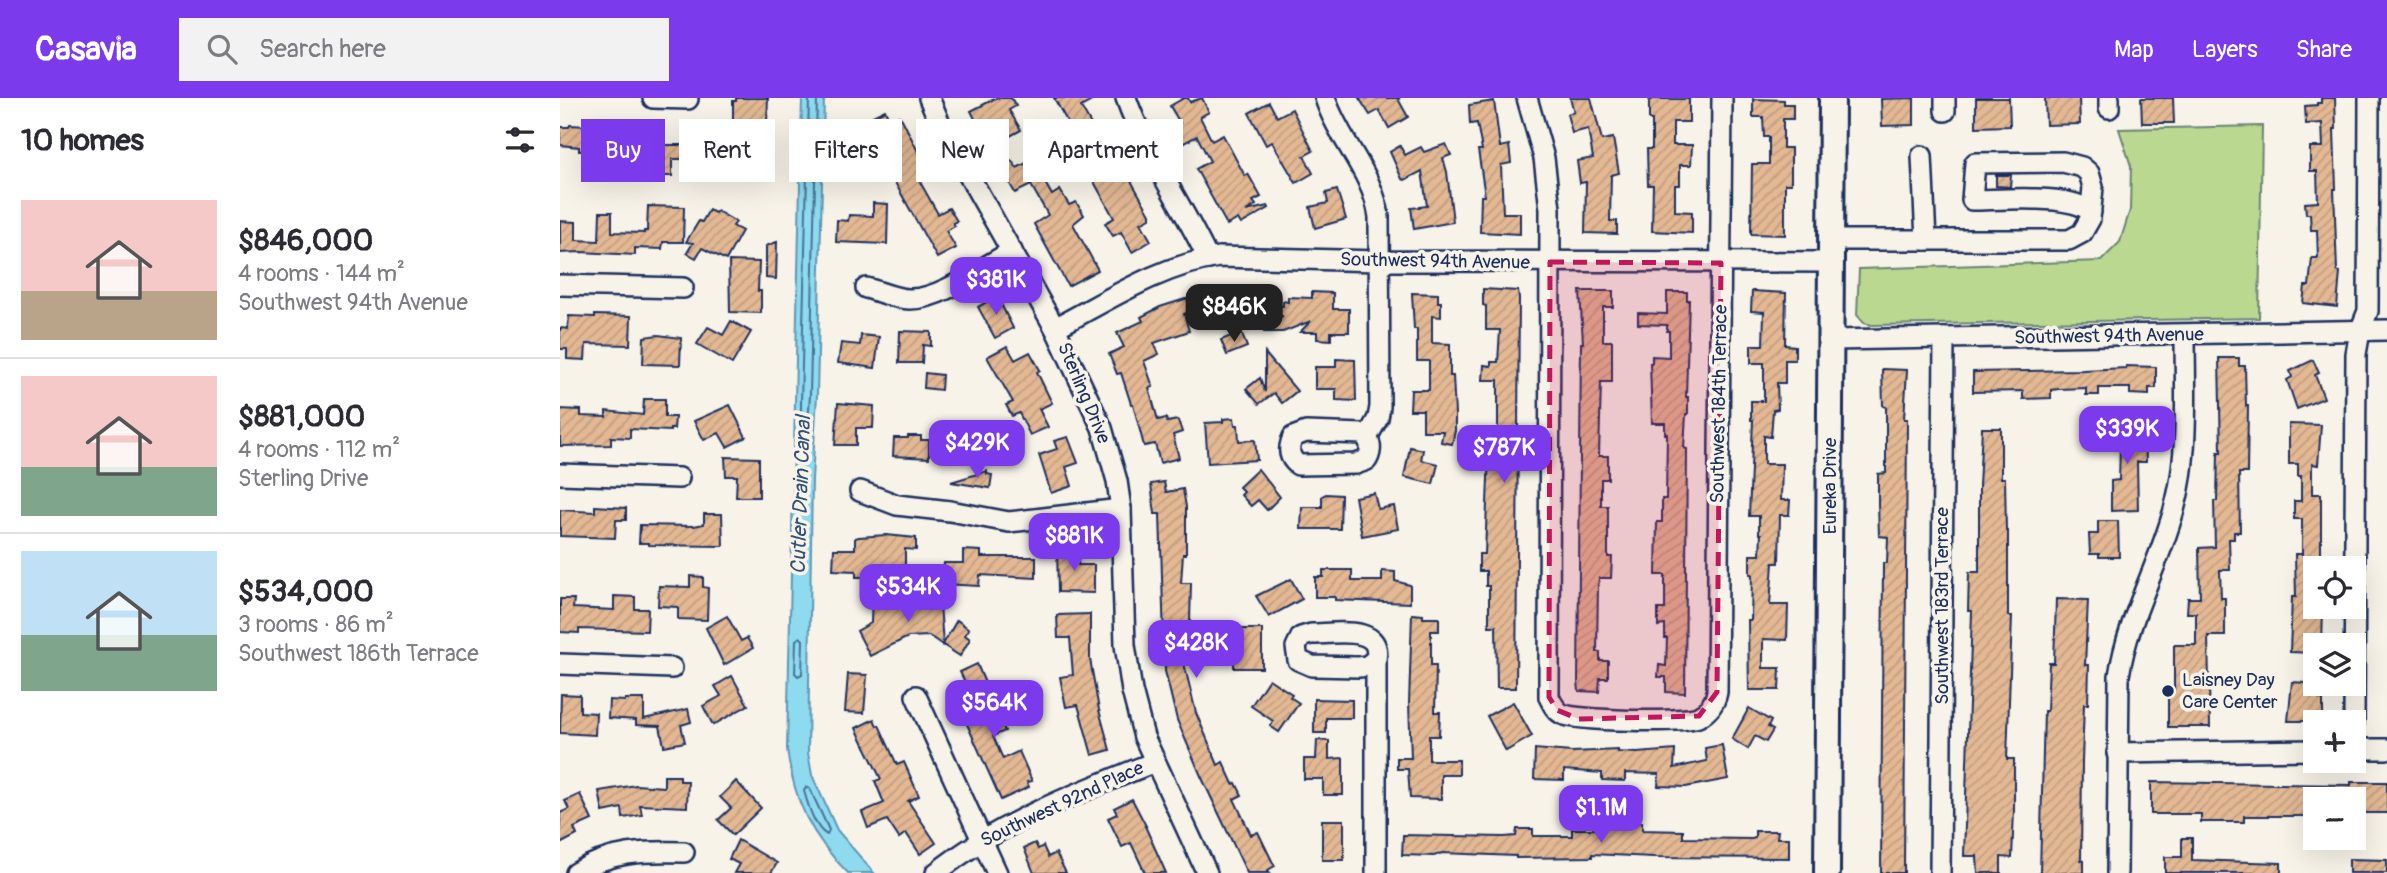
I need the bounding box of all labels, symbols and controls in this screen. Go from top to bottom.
search box [179,18,669,81]
text: Casavia [35,29,137,70]
icon: search [203,30,241,68]
text: Search here [259,33,386,65]
text: Map [2114,35,2154,64]
text: Layers [2192,35,2258,64]
text: Share [2296,35,2352,64]
chip: Buy [581,119,665,182]
chip: Rent [679,119,775,182]
chip: Filters [789,119,902,182]
chip: New [916,119,1009,182]
chip: Apartment [1023,119,1183,182]
icon: filters [501,121,539,159]
text: 10 homes [21,122,144,159]
text: $846,000 [238,222,373,259]
icon: home [77,228,161,312]
street label: Southwest 94th Avenue [1340,247,1531,275]
pin: $381K [947,258,1045,317]
text: 4 rooms · 144 m² [238,259,405,288]
text: $381K [966,265,1026,294]
pin: $846K [1185,285,1283,344]
text: Southwest 94th Avenue [238,288,468,317]
text: $846K [1202,292,1266,321]
street label: Southwest 184th Terrace [1705,304,1733,504]
street label: Southwest 94th Avenue [2014,322,2205,350]
street label: Sterling Drive [1052,339,1116,448]
text: $881,000 [238,398,365,435]
icon: home [77,404,161,488]
pin: $339K [2078,406,2176,466]
water label: Cutler Drain Canal [785,413,817,575]
text: $339K [2095,414,2159,443]
pin: $429K [928,420,1026,480]
pin: $787K [1455,426,1553,485]
text: $429K [945,428,1009,457]
text: $787K [1473,433,1535,462]
text: 4 rooms · 112 m² [238,435,400,464]
street label: Eureka Drive [1818,437,1842,534]
text: Sterling Drive [238,464,368,493]
street label: Southwest 183rd Terrace [1930,507,1954,705]
pin: $881K [1025,514,1123,573]
text: $881K [1045,521,1103,550]
map controls [2303,556,2366,850]
button: locate [2303,556,2366,619]
pin: $534K [859,564,957,624]
text: $534K [876,572,940,601]
text: $534,000 [238,573,374,610]
icon: home [77,579,161,663]
text: 3 rooms · 86 m² [238,610,394,639]
pin: $428K [1147,620,1245,680]
text: $428K [1164,628,1228,657]
button: layers [2303,633,2366,696]
text: Southwest 186th Terrace [238,639,479,668]
place label: Laisney Day Care Center [2182,668,2278,714]
pin: $564K [945,680,1043,740]
marker: Laisney Day Care Center [2160,683,2176,699]
text: $564K [961,688,1027,717]
button: + [2303,710,2366,773]
street label: Southwest 92nd Place [977,755,1148,852]
pin: $1.1M [1552,786,1650,845]
button: − [2303,787,2366,850]
text: $1.1M [1575,793,1627,822]

